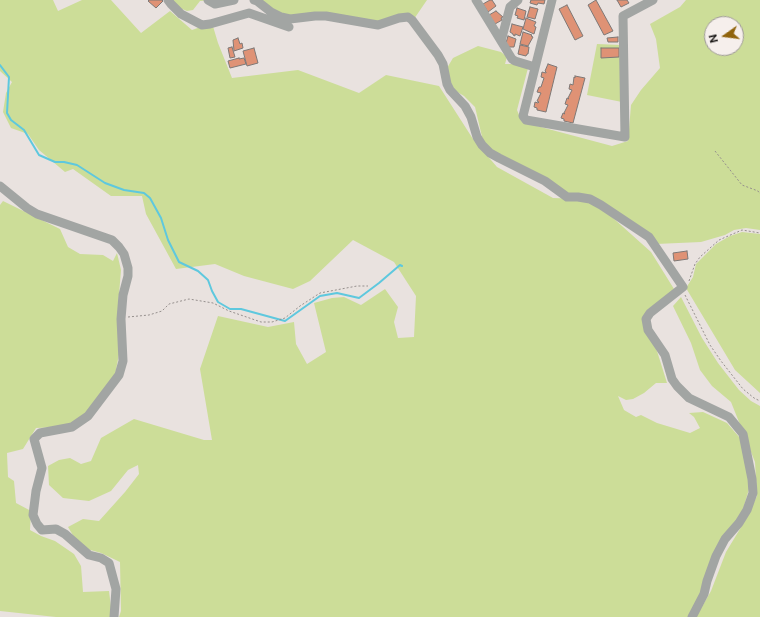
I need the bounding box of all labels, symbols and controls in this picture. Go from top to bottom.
north arrow [704,16,744,56]
text: N [706,33,720,44]

